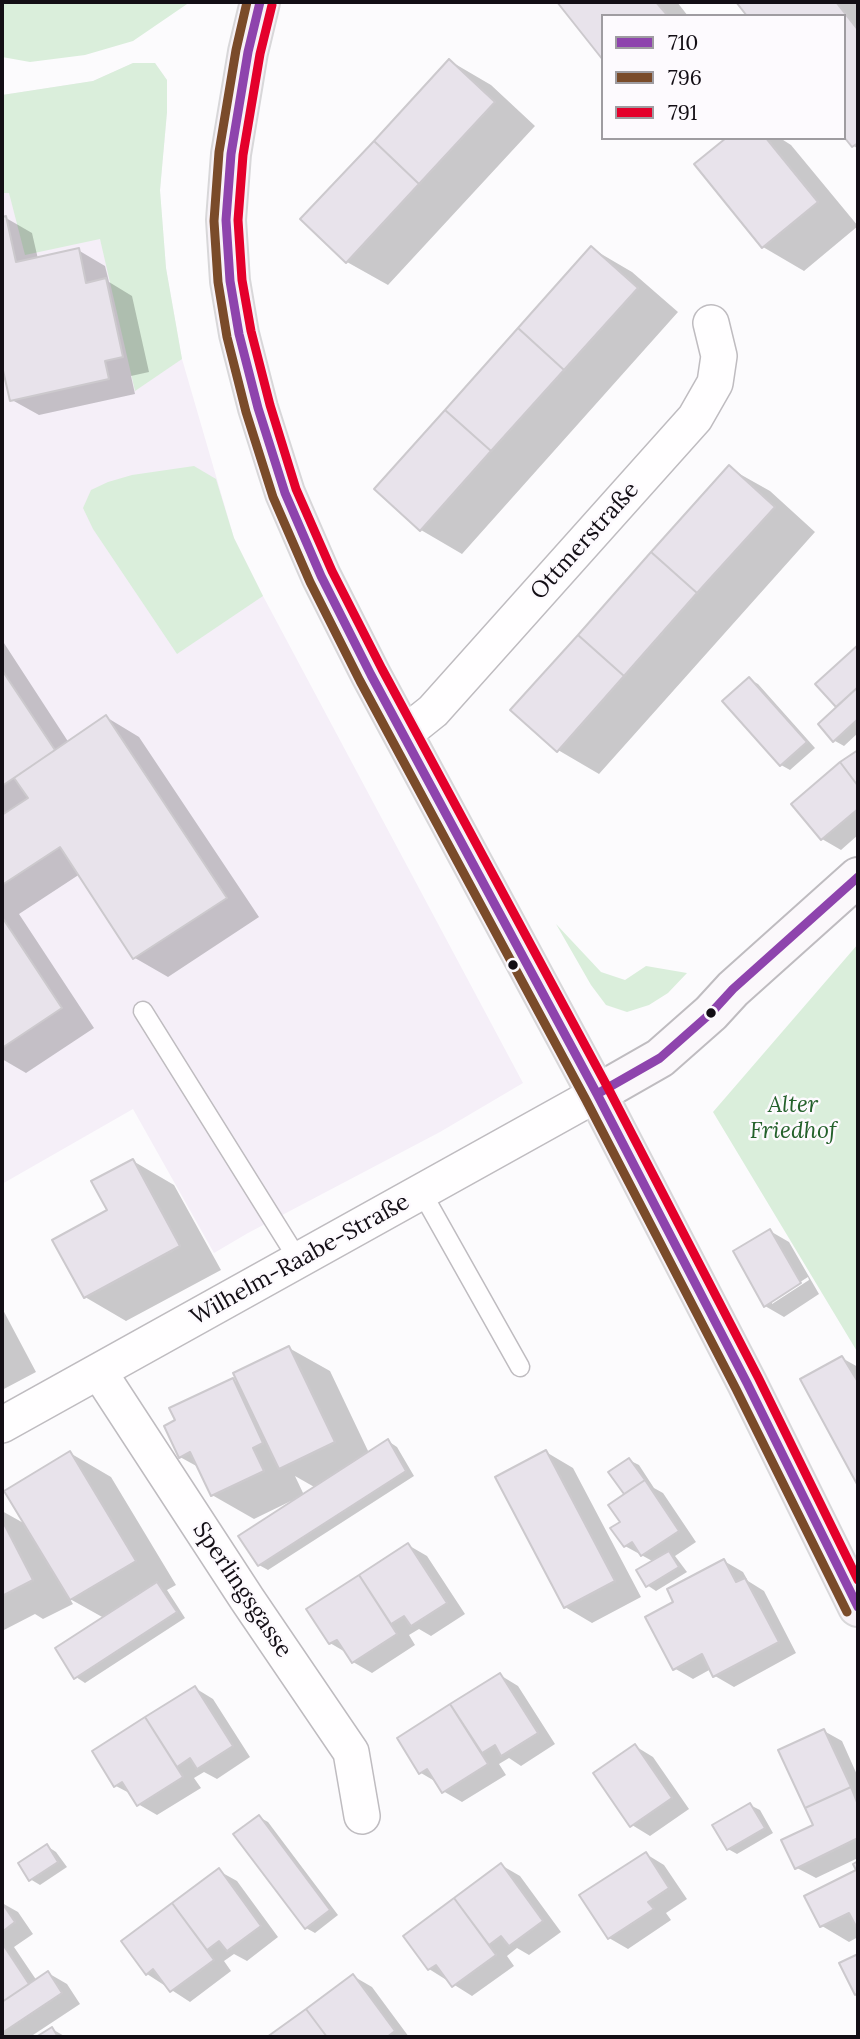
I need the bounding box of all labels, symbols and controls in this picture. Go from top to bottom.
legend [601,14,846,140]
text: 710 [668,29,698,56]
text: 796 [668,64,702,91]
text: 791 [668,99,697,126]
street label: Ottmerstraße [525,477,645,605]
unlabelled marker [506,958,520,972]
unlabelled marker [704,1006,718,1020]
park label: Alter Friedhof [750,1091,836,1145]
street label: Wilhelm-Raabe-Straße [186,1188,414,1332]
street label: Sperlingsgasse [187,1517,297,1663]

